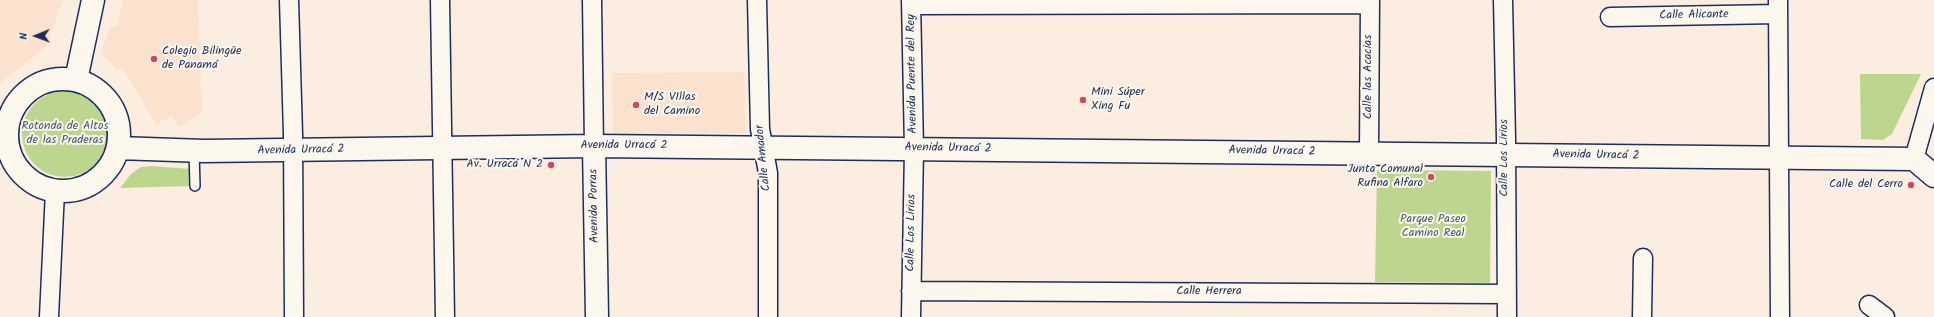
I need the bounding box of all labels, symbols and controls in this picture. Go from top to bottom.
street label: Calle Alicante [1659,8,1729,24]
street label: Avenida Puente del Rey [905,14,921,134]
north arrow [16,16,56,56]
text: N [15,33,33,40]
street label: Calle las Acacias [1362,35,1376,119]
place label: Colegio Bilingüe de Panamá [162,45,241,73]
marker: Colegio Bilingüe de Panamá [149,54,159,64]
place label: Mini Súper Xing Fu [1091,86,1145,114]
place label: M/S VIllas del Camino [644,91,700,119]
marker: Mini Súper Xing Fu [1078,95,1088,105]
marker: M/S VIllas del Camino [631,100,641,110]
street label: Calle Los Lirios [1498,119,1512,197]
park label: Rotonda de Altos de las Praderas [22,120,108,148]
street label: Calle Amador [753,124,775,192]
street label: Avenida Urracá 2 [581,139,667,153]
street label: Avenida Urracá 2 [904,141,992,157]
street label: Avenida Urracá 2 [257,143,345,159]
street label: Avenida Urracá 2 [1228,144,1316,160]
street label: Avenida Urracá 2 [1552,148,1640,164]
place label: Av. Urracá N 2 [467,158,543,172]
marker: Av. Urracá N 2 [546,160,556,170]
place label: Junta Comunal Rufina Alfaro [1347,163,1423,191]
street label: Avenida Porras [587,169,603,243]
marker: Junta Comunal Rufina Alfaro [1426,172,1436,182]
place label: Calle del Cerro [1829,178,1903,192]
marker: Calle del Cerro [1906,180,1916,190]
street label: Calle Los Lirios [904,194,920,272]
park label: Parque Paseo Camino Real [1400,213,1466,241]
street label: Calle Herrera [1176,285,1242,299]

